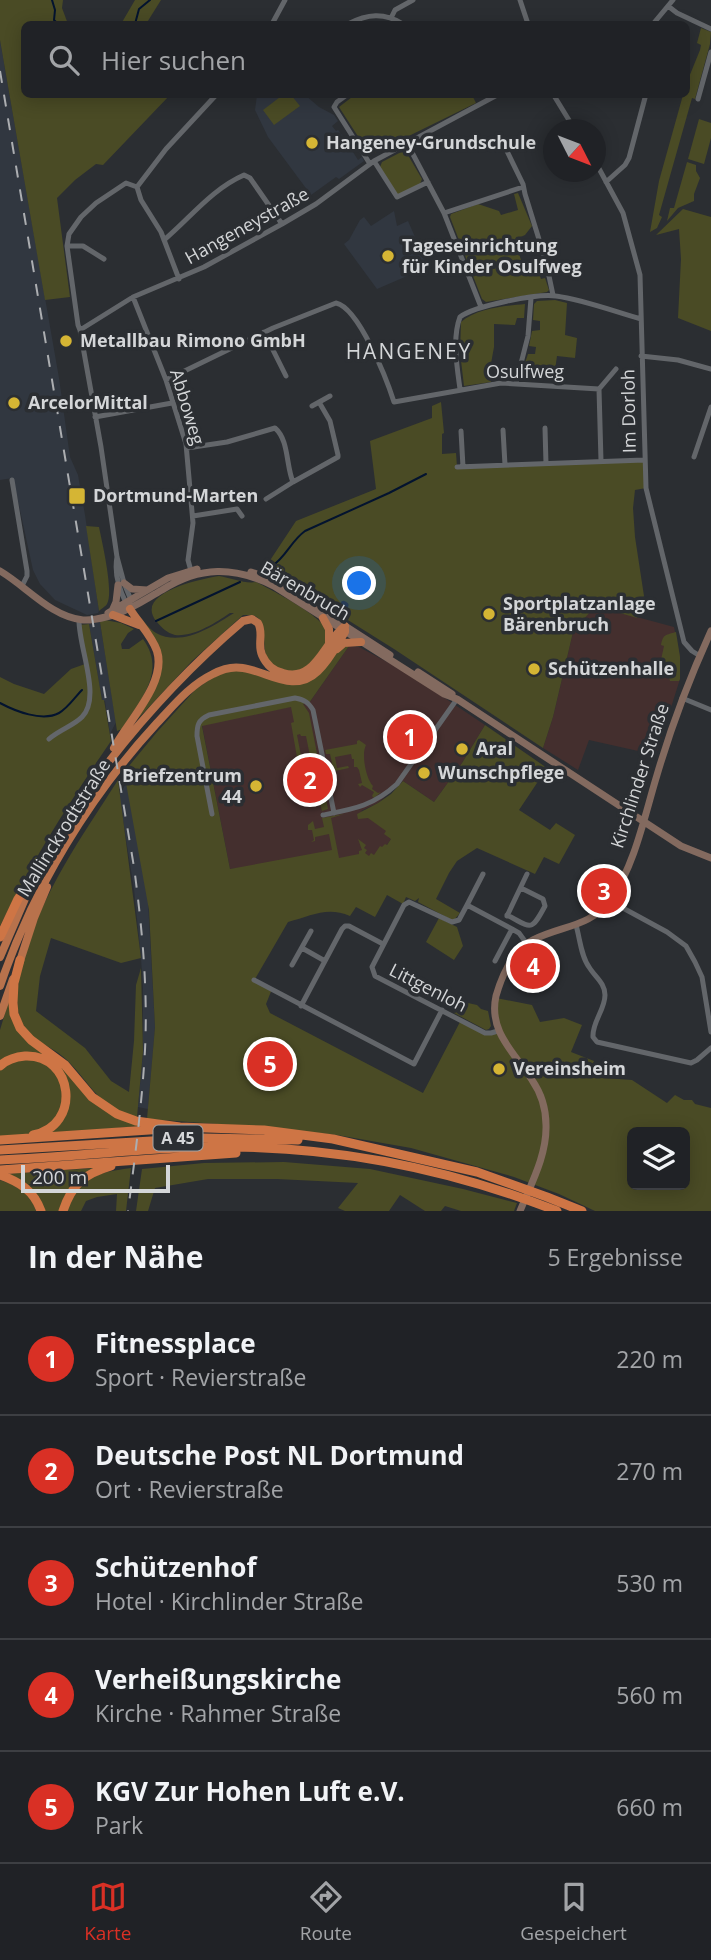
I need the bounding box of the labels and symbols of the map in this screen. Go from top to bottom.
north arrow [543,119,606,182]
place label: Hangeney-Grundschule [326,130,536,154]
marker: Hangeney-Grundschule [304,135,320,151]
street label: Hangeneystraße [180,181,313,269]
place label: Tageseinrichtung für Kinder Osulfweg [402,233,582,278]
marker: Tageseinrichtung für Kinder Osulfweg [380,248,396,264]
place label: Metallbau Rimono GmbH [80,328,306,352]
marker: Metallbau Rimono GmbH [58,333,74,349]
district label: HANGENEY [346,337,472,365]
street label: Osulfweg [486,359,564,383]
street label: Abboweg [165,366,211,448]
street label: Im Dorloh [615,369,641,453]
place label: ArcelorMittal [28,390,148,414]
marker: ArcelorMittal [6,395,22,411]
place label: Dortmund-Marten [93,483,258,507]
marker: Dortmund-Marten [67,486,87,506]
street label: Bärenbruch [257,555,354,625]
your location [342,566,376,600]
place label: Sportplatzanlage Bärenbruch [503,591,656,636]
marker: Sportplatzanlage Bärenbruch [481,606,497,622]
place label: Schützenhalle [548,656,674,680]
marker: Schützenhalle [526,661,542,677]
street label: Kirchlinder Straße [604,700,674,851]
pin: 1 [387,711,433,763]
place label: Aral [476,736,513,760]
marker: Aral [454,741,470,757]
street label: Mallinckrodtstraße [11,754,115,901]
pin: 2 [287,754,333,806]
place label: Wunschpflege [438,760,564,784]
place label: Briefzentrum 44 [122,763,242,808]
marker: Wunschpflege [416,765,432,781]
marker: Briefzentrum 44 [248,778,264,794]
pin: 3 [581,865,627,917]
pin: 4 [510,940,556,992]
street label: Littgenloh [386,957,471,1017]
pin: 5 [247,1038,293,1090]
place label: Vereinsheim [513,1056,626,1080]
marker: Vereinsheim [491,1061,507,1077]
road number: A 45 [154,1126,202,1150]
scale bar [21,1162,170,1194]

